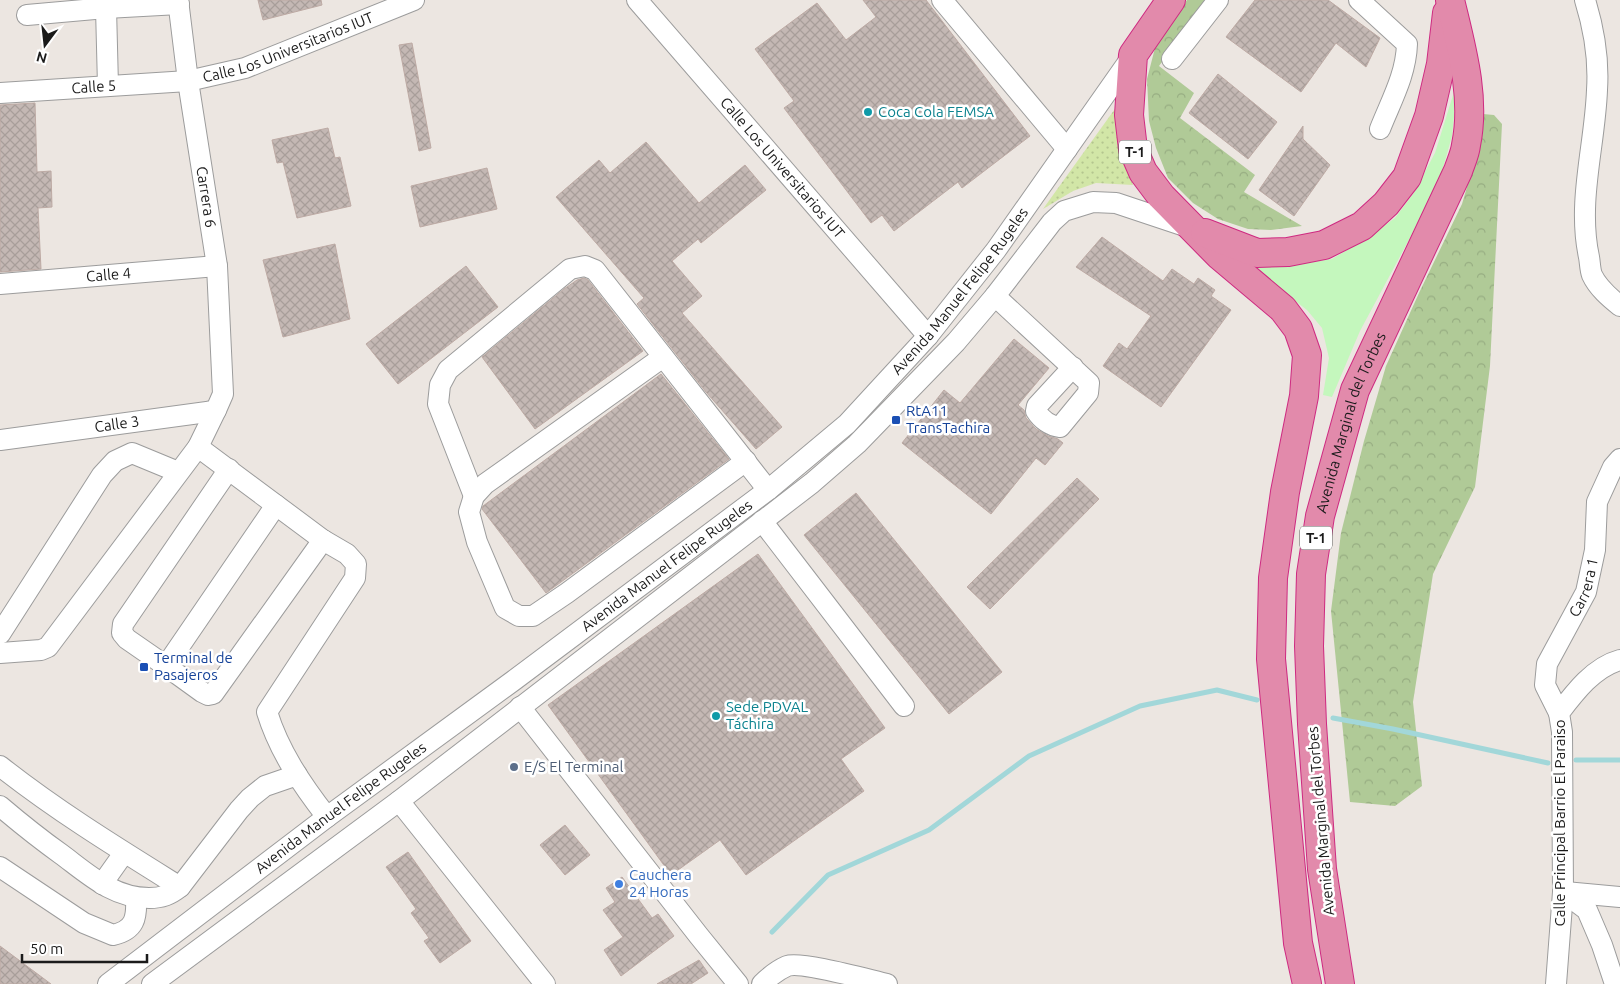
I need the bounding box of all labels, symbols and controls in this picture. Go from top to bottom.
street label: Calle Los Universitarios IUT [201,8,376,85]
north arrow [20,20,70,70]
text: N [35,48,49,67]
street label: Calle 5 [71,77,117,96]
street label: Calle Los Universitarios IUT [717,94,849,242]
place label: Coca Cola FEMSA [878,103,994,120]
marker: Coca Cola FEMSA [862,106,874,118]
road number: T-1 [1119,140,1151,163]
street label: Carrera 6 [193,165,220,229]
street label: Avenida Manuel Felipe Rugeles [888,204,1031,378]
street label: Calle 4 [85,264,132,285]
street label: Avenida Marginal del Torbes [1312,330,1389,515]
place label: RtA11 TransTachira [906,402,990,436]
street label: Calle 3 [93,412,140,435]
marker: RtA11 TransTachira [890,414,902,426]
street label: Avenida Manuel Felipe Rugeles [578,496,755,635]
road number: T-1 [1300,526,1332,550]
street label: Carrera 1 [1565,556,1601,620]
place label: Terminal de Pasajeros [154,649,233,683]
marker: Terminal de Pasajeros [138,661,150,673]
place label: Sede PDVAL Táchira [726,698,809,732]
marker: Sede PDVAL Táchira [710,710,722,722]
street label: Calle Principal Barrio El Paraiso [1551,720,1568,926]
street label: Avenida Marginal del Torbes [1304,726,1337,916]
street label: Avenida Manuel Felipe Rugeles [252,738,429,877]
place label: E/S El Terminal [524,758,623,775]
marker: E/S El Terminal [508,761,520,773]
place label: Cauchera 24 Horas [629,866,692,900]
marker: Cauchera 24 Horas [613,878,625,890]
scale bar [22,932,148,964]
text: 50 m [30,940,63,957]

